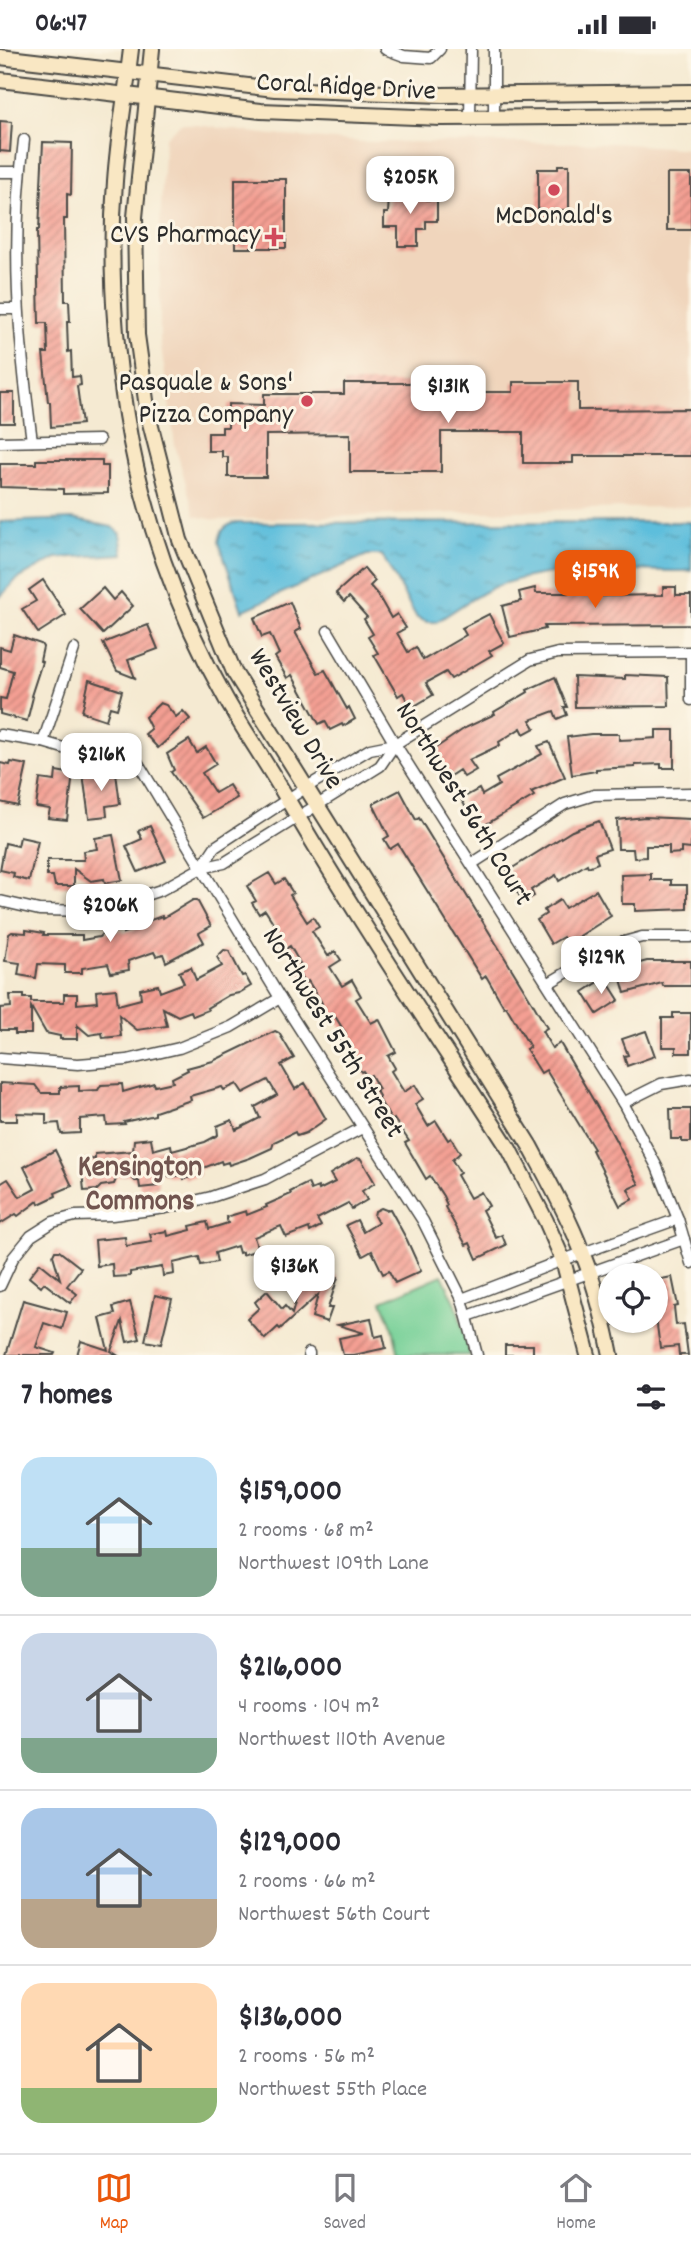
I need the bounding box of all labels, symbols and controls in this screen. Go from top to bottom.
text: 06:47 [35,6,87,43]
street label: Coral Ridge Drive [255,64,437,114]
pin: $205K [361,157,459,216]
text: $205K [382,162,438,195]
marker: McDonald's [546,182,562,198]
place label: McDonald's [495,198,613,238]
place label: CVS Pharmacy [110,217,261,257]
marker: CVS Pharmacy [266,229,282,245]
place label: Pasquale & Sons' Pizza Company [119,365,294,437]
pin: $131K [399,365,497,425]
text: $131K [427,371,469,404]
marker: Pasquale & Sons' Pizza Company [299,393,315,409]
pin: $159K [546,551,644,610]
text: $159K [571,556,619,589]
street label: Westview Drive [236,642,352,798]
street label: Northwest 56th Court [383,695,541,915]
pin: $216K [52,733,150,793]
text: $216K [77,739,125,772]
pin: $206K [61,885,159,944]
text: $206K [82,890,138,923]
street label: Northwest 55th Street [250,921,412,1147]
pin: $129K [552,937,650,996]
text: $129K [577,942,625,975]
district label: Kensington Commons [78,1148,202,1225]
pin: $136K [245,1245,343,1305]
text: $136K [270,1251,318,1284]
map controls [598,1263,668,1333]
button: locate [598,1263,668,1333]
text: 7 homes [21,1376,113,1419]
icon: filters [632,1378,670,1416]
text: $159,000 [238,1472,342,1515]
icon: home [77,1485,161,1569]
text: 2 rooms · 68 m² [238,1515,374,1548]
text: Northwest 109th Lane [238,1548,429,1581]
text: $216,000 [238,1648,342,1691]
icon: home [77,1661,161,1745]
text: 4 rooms · 104 m² [238,1691,380,1724]
text: Northwest 110th Avenue [238,1724,445,1757]
text: $129,000 [238,1823,341,1866]
icon: home [77,1836,161,1920]
text: 2 rooms · 66 m² [238,1866,376,1899]
text: Northwest 56th Court [238,1899,430,1932]
text: $136,000 [238,1998,343,2041]
icon: home [77,2011,161,2095]
text: 2 rooms · 56 m² [238,2041,375,2074]
text: Northwest 55th Place [238,2074,427,2107]
tab: Map [95,2169,133,2238]
tab: Saved [323,2169,366,2238]
tab: Home [556,2169,596,2238]

